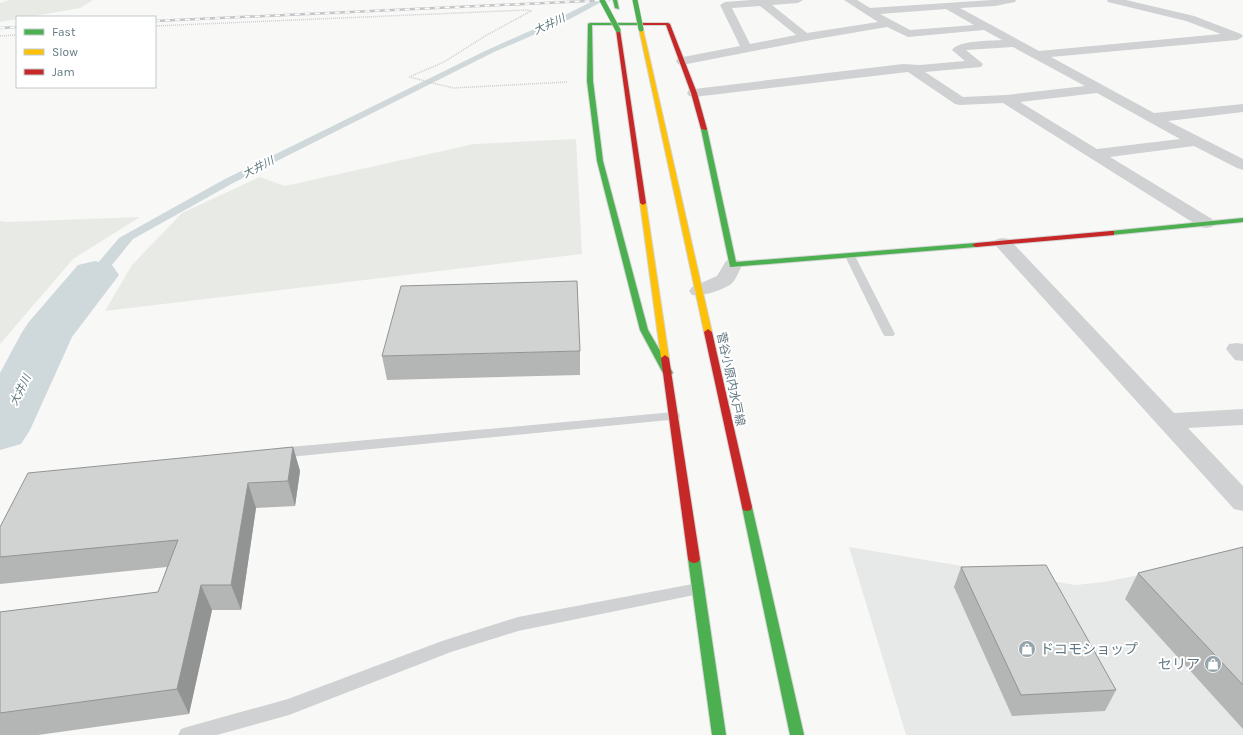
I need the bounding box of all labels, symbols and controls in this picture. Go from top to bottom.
water label: 大井川 [532,11,568,37]
legend [16,16,156,88]
text: Fast [52,25,76,39]
text: Slow [52,45,78,59]
text: Jam [52,65,75,79]
water label: 大井川 [241,154,277,181]
street label: 菅谷小原内水戸線 [714,331,748,427]
water label: 大井川 [7,372,34,408]
shop icon: ドコモショップ [1017,639,1037,659]
place label: ドコモショップ [1040,641,1138,658]
shop icon: セリア [1203,654,1223,674]
place label: セリア [1158,656,1200,673]

